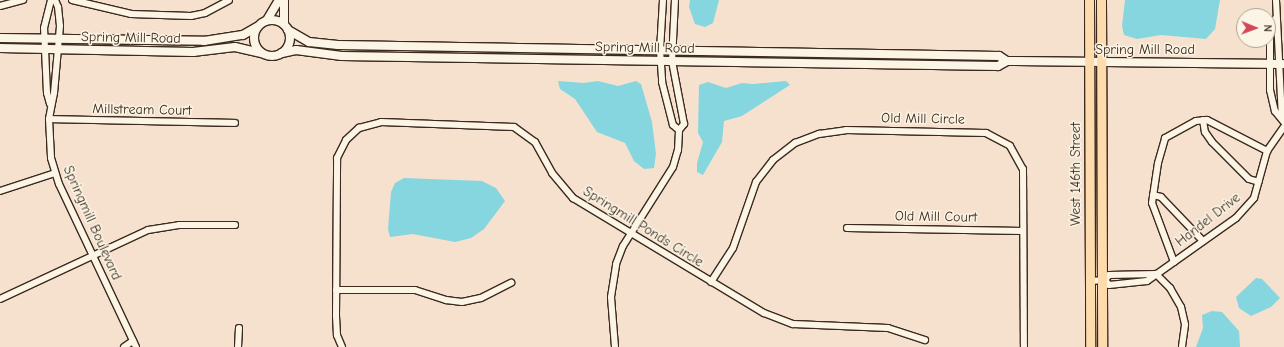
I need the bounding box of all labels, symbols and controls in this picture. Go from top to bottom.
north arrow [1236,8,1276,48]
text: N [1261,24,1274,32]
street label: Spring Mill Road [81,29,181,47]
street label: Spring Mill Road [595,39,695,57]
street label: Spring Mill Road [1095,42,1195,58]
street label: Millstream Court [92,101,192,119]
street label: Old Mill Circle [881,110,965,128]
street label: West 146th Street [1068,122,1084,226]
street label: Springmill Boulevard [59,163,125,283]
street label: Springmill Ponds Circle [580,183,706,271]
street label: Handel Drive [1172,190,1244,250]
street label: Old Mill Court [895,208,977,226]

